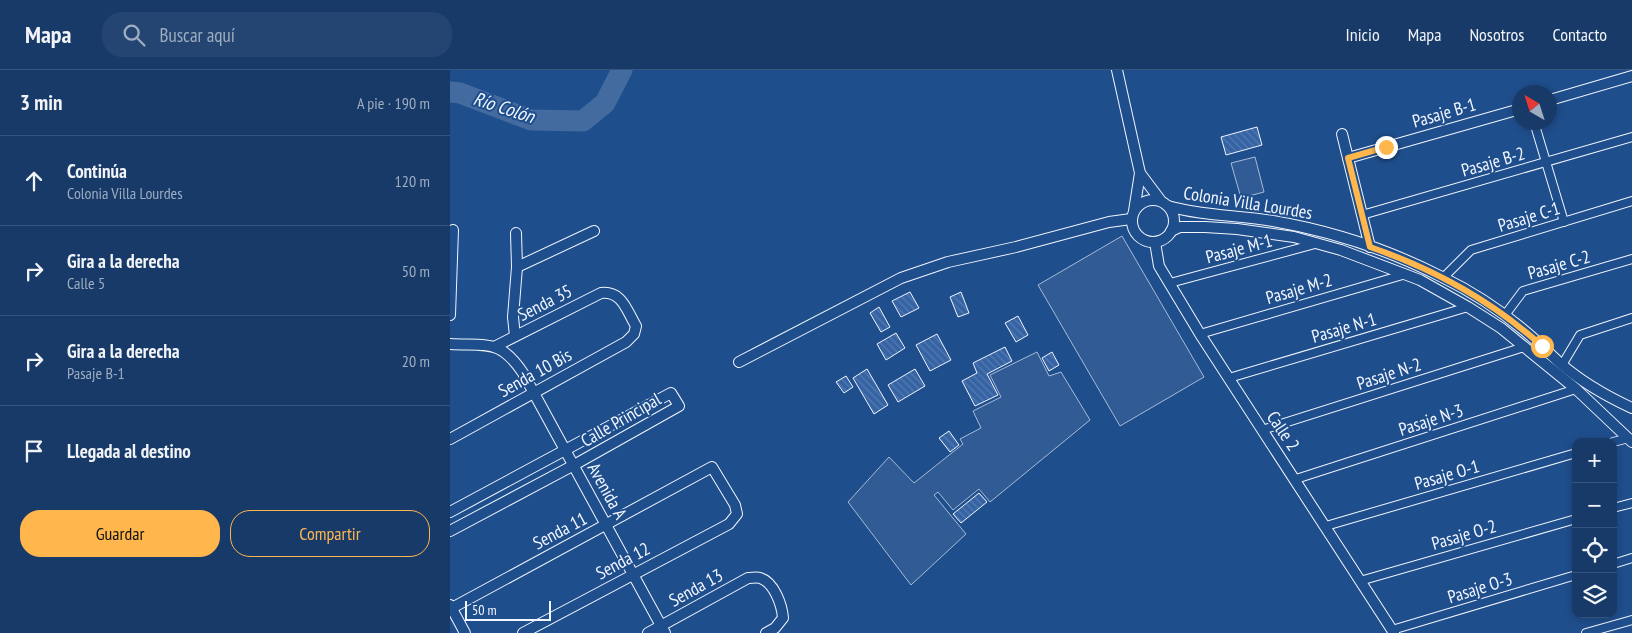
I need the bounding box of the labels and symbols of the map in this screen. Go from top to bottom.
north arrow [1512,85,1557,130]
water label: Río Colón [470,86,539,129]
street label: Pasaje B-1 [1409,92,1478,133]
route end [1375,136,1398,159]
street label: Pasaje B-2 [1458,141,1527,182]
street label: Colonia Villa Lourdes [1182,181,1314,224]
street label: Pasaje C-1 [1495,196,1563,237]
street label: Pasaje M-1 [1203,229,1275,268]
street label: Pasaje C-2 [1525,245,1593,284]
street label: Pasaje M-2 [1263,268,1335,309]
street label: Senda 35 [514,279,576,326]
street label: Pasaje N-1 [1309,307,1379,348]
route start [1531,335,1554,358]
street label: Senda 10 Bis [494,343,575,402]
street label: Pasaje N-2 [1354,352,1424,395]
street label: Calle Principal [577,387,666,452]
street label: Pasaje N-3 [1396,398,1466,441]
street label: Calle 2 [1262,406,1305,455]
street label: Pasaje O-1 [1412,454,1482,495]
street label: Avenida A [583,458,633,523]
street label: Senda 11 [529,507,591,554]
street label: Pasaje O-2 [1429,514,1499,555]
street label: Senda 12 [592,537,654,584]
street label: Senda 13 [665,563,727,612]
street label: Pasaje O-3 [1445,567,1515,608]
scale bar [465,598,551,621]

